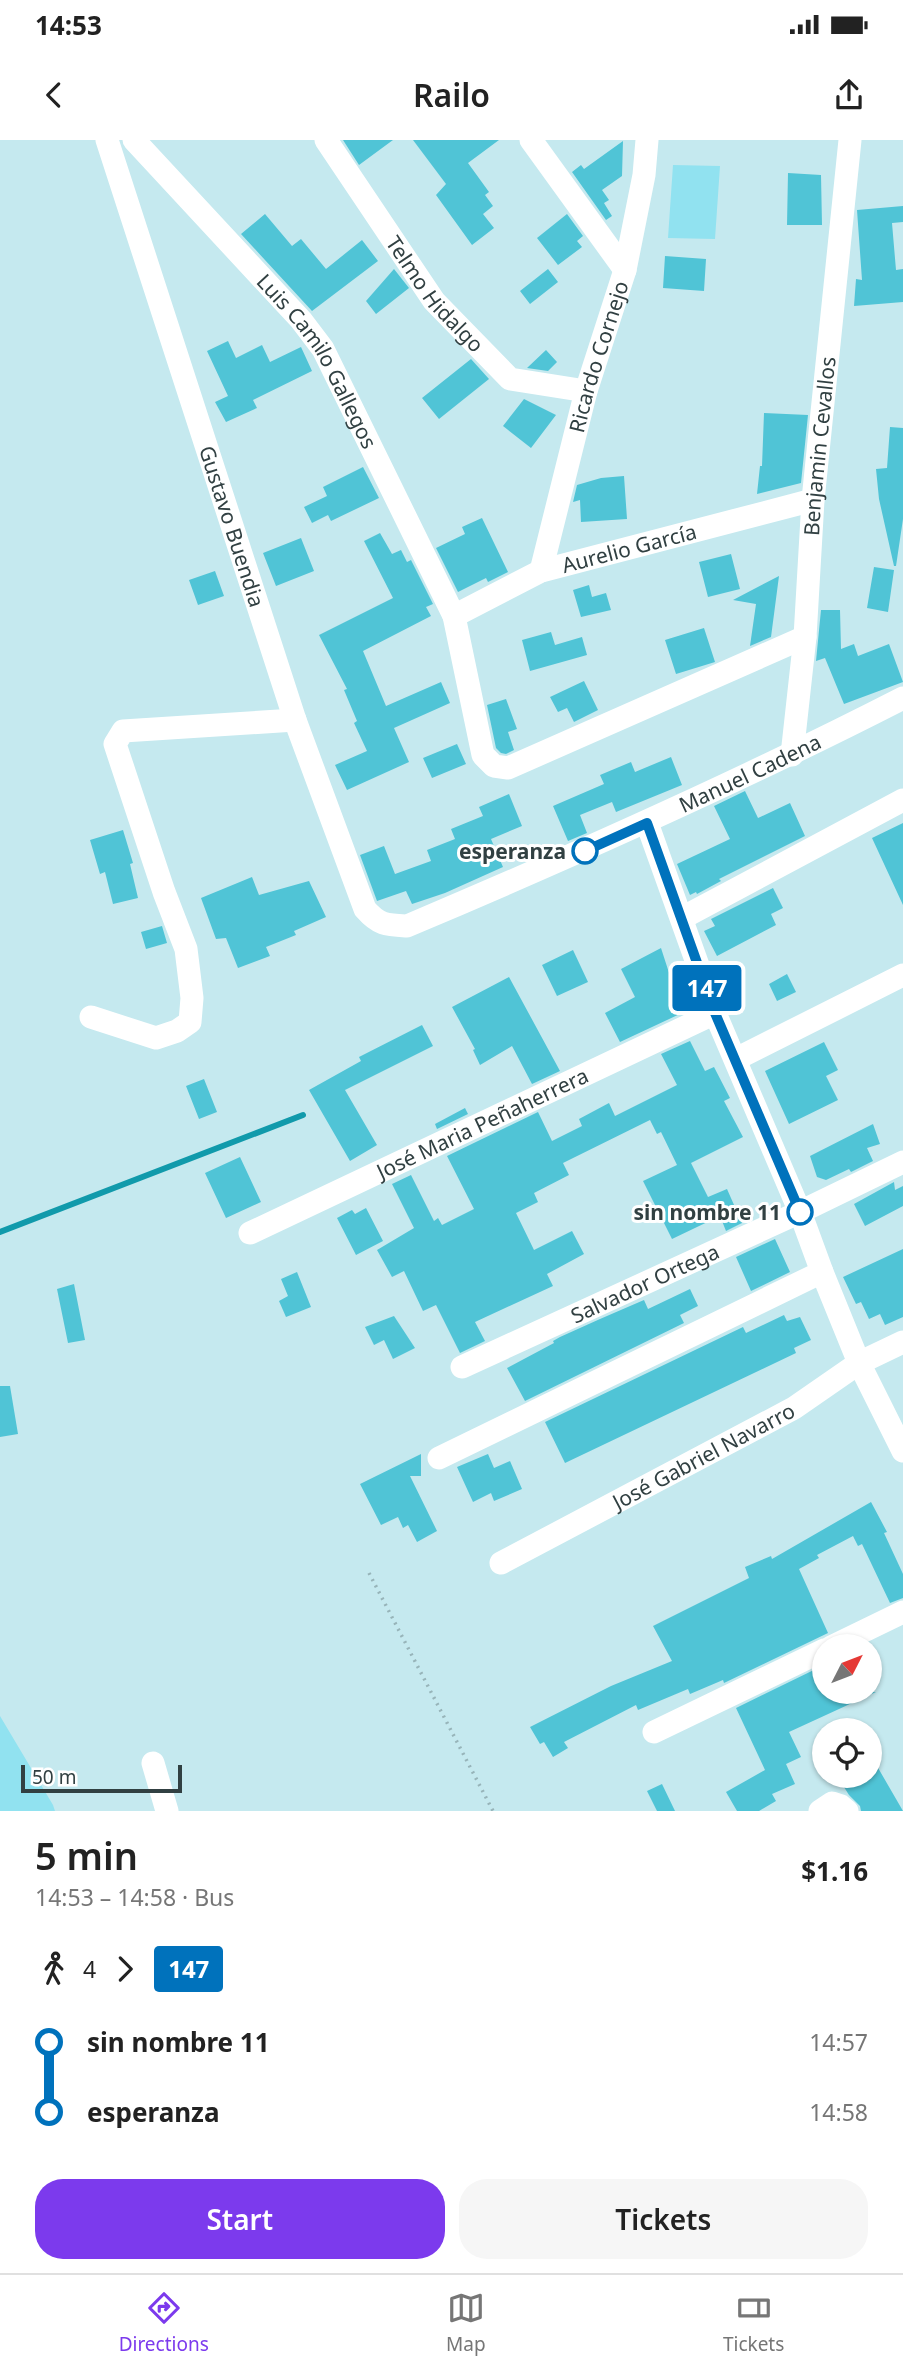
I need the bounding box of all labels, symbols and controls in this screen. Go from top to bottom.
text: 14:53 [35,7,102,43]
text: Railo [413,73,490,116]
icon: back [35,76,73,114]
icon: share [830,76,868,114]
street label: Telmo Hidalgo [380,230,490,358]
street label: Luis Camilo Gallegos [251,268,384,453]
street label: Ricardo Cornejo [562,277,635,435]
street label: Benjamin Cevallos [797,355,842,537]
street label: Gustavo Buendia [193,442,271,611]
street label: Aurelio García [559,517,699,579]
street label: Manuel Cadena [674,727,826,819]
place label: esperanza [459,837,566,865]
marker: esperanza [572,838,598,864]
line badge: 147 [667,965,747,1011]
text: 147 [686,971,728,1004]
street label: José Maria Peñaherrera [370,1061,593,1186]
place label: sin nombre 11 [634,1198,781,1226]
marker: sin nombre 11 [787,1199,813,1225]
street label: Salvador Ortega [566,1237,723,1329]
street label: José Gabriel Navarro [606,1396,800,1517]
north arrow [812,1634,882,1704]
map controls [812,1634,882,1788]
button: locate [812,1718,882,1788]
scale bar [21,1762,182,1794]
text: 50 m [32,1764,76,1790]
text: 5 min [35,1829,138,1881]
text: $1.16 [801,1853,868,1889]
text: 14:53 – 14:58 · Bus [35,1881,234,1913]
icon: walk [35,1950,73,1988]
icon: forward [106,1950,144,1988]
text: 147 [168,1952,209,1985]
text: 4 [83,1953,96,1985]
text: sin nombre 11 [87,2024,270,2060]
text: 14:57 [809,2026,868,2058]
text: esperanza [87,2094,220,2130]
text: 14:58 [809,2096,868,2128]
button: Start [35,2179,445,2259]
button: Tickets [459,2179,868,2259]
tab: Directions [119,2289,209,2357]
tab: Map [446,2289,486,2357]
tab: Tickets [723,2289,784,2357]

